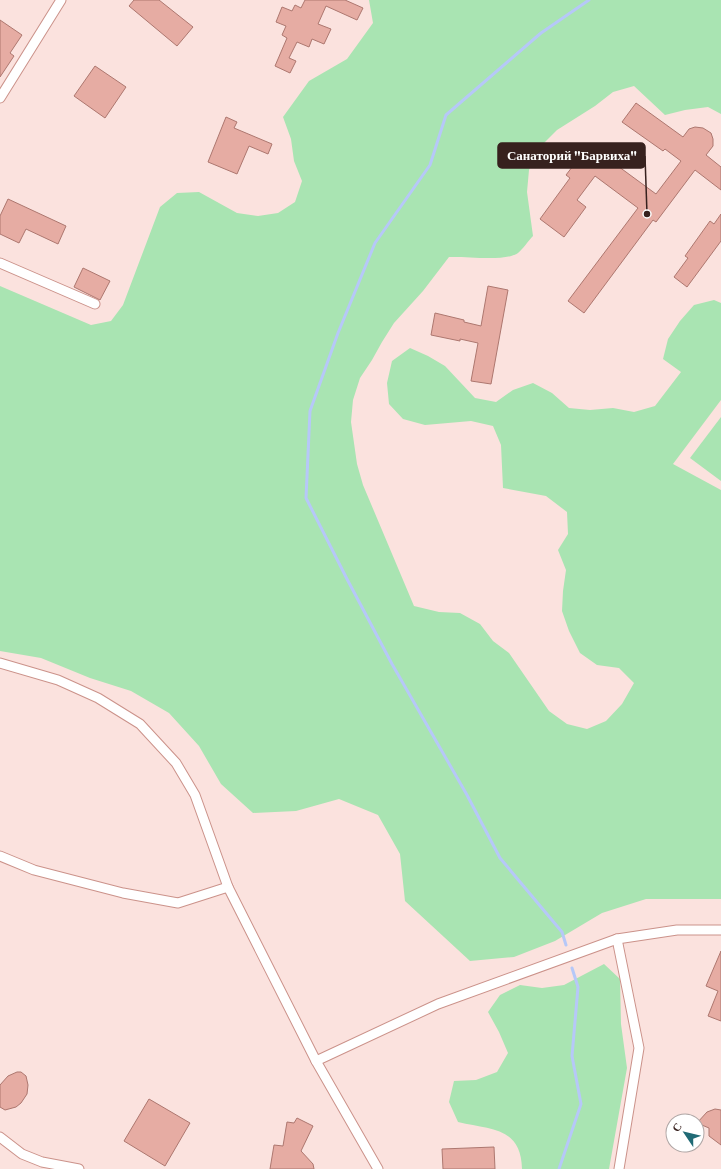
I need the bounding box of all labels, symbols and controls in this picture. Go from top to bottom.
callout: Санаторий "Барвиха" [498,143,645,168]
text: Санаторий "Барвиха" [507,148,637,163]
north arrow [665,1113,705,1153]
text: С [670,1121,684,1134]

